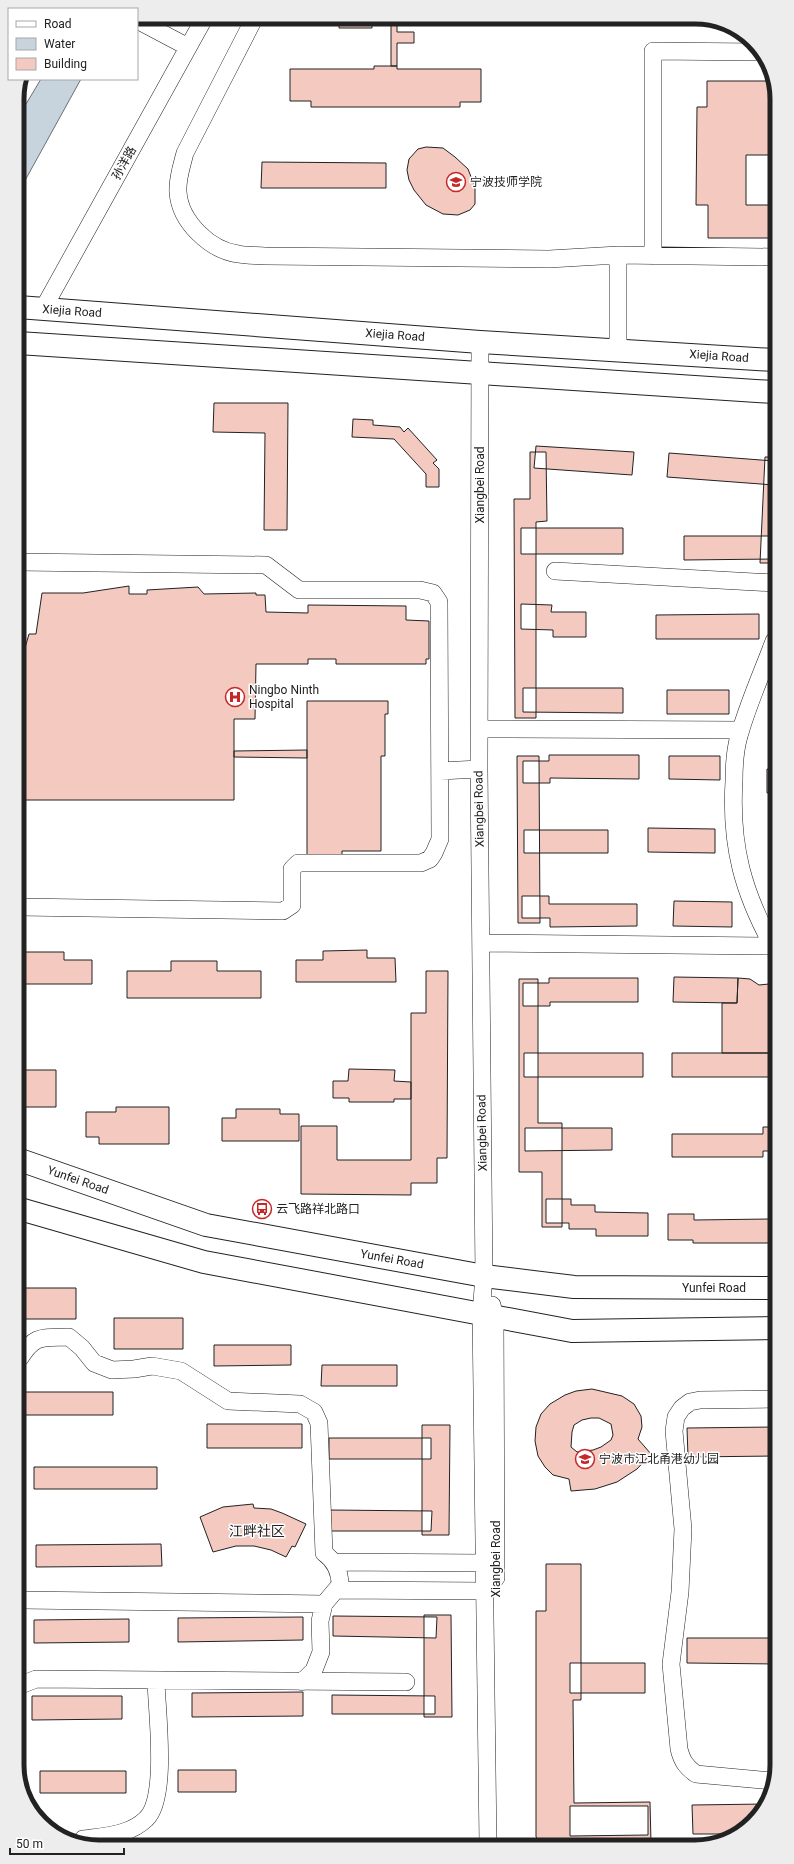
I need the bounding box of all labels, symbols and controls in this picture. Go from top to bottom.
legend [8,8,138,80]
text: Road [44,17,72,31]
text: Water [44,37,75,51]
text: Building [44,57,87,71]
street label: 孙洋路 [109,144,139,182]
school or university icon: 宁波技师学院 [445,171,467,193]
place label: 宁波技师学院 [470,175,542,189]
street label: Xiejia Road [42,302,102,320]
street label: Xiejia Road [365,326,425,344]
street label: Xiejia Road [689,347,749,365]
street label: Xiangbei Road [473,447,487,523]
place label: Ningbo Ninth Hospital [249,683,319,711]
hospital icon: Ningbo Ninth Hospital [224,686,246,708]
street label: Xiangbei Road [471,770,487,848]
street label: Xiangbei Road [474,1094,490,1172]
street label: Yunfei Road [45,1163,111,1197]
bus stop icon: 云飞路祥北路口 [251,1198,273,1220]
place label: 云飞路祥北路口 [276,1202,360,1216]
street label: Yunfei Road [359,1247,425,1271]
street label: Yunfei Road [682,1281,746,1295]
school or university icon: 宁波市江北甬港幼儿园 [574,1448,596,1470]
place label: 宁波市江北甬港幼儿园 [599,1452,719,1466]
street label: Xiangbei Road [489,1521,503,1597]
district label: 江畔社区 [229,1523,285,1539]
scale bar [10,1830,124,1856]
text: 50 m [16,1837,43,1851]

